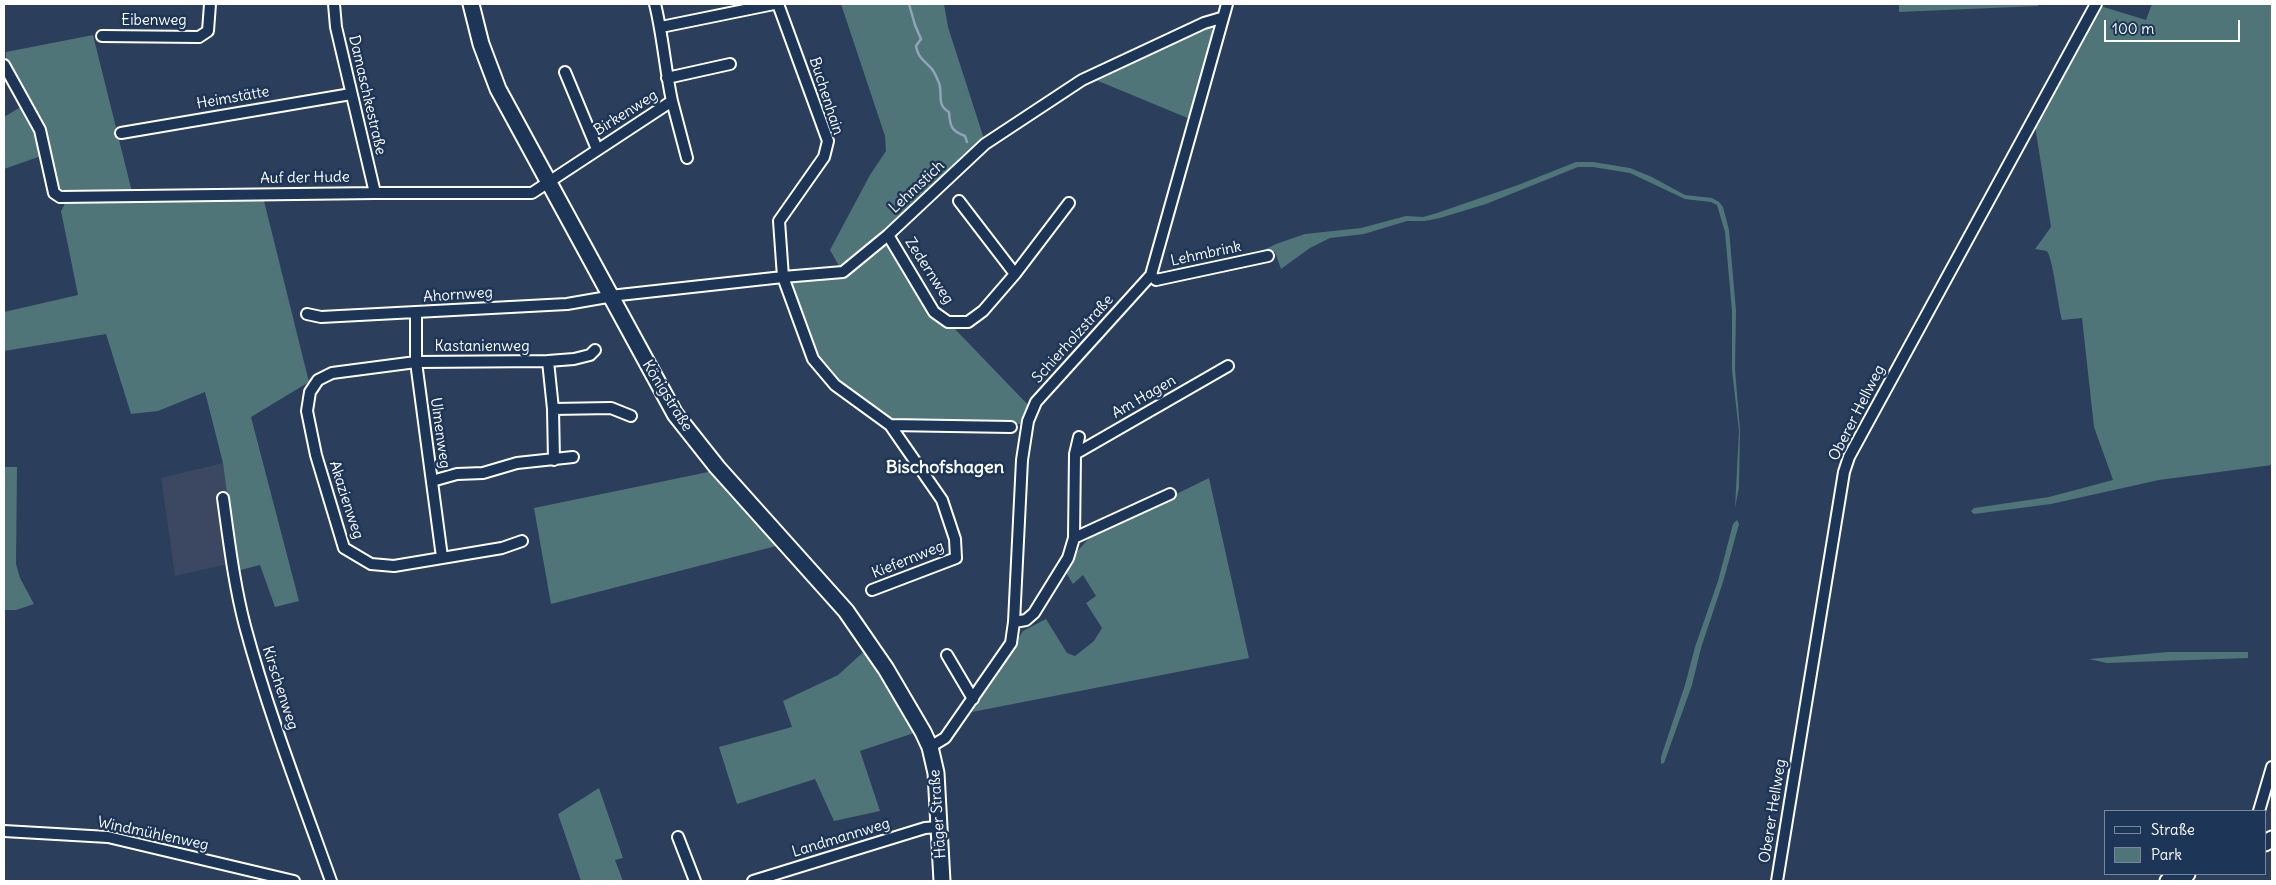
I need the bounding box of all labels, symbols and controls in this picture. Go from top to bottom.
scale bar [2106,10,2242,42]
street label: Eibenweg [121,12,187,30]
text: 100 m [2112,19,2154,38]
street label: Damaschkestraße [344,33,390,157]
street label: Buchenhain [805,55,847,137]
street label: Heimstätte [195,83,271,113]
street label: Birkenweg [591,86,661,140]
street label: Lehmstich [886,157,948,217]
street label: Auf der Hude [260,168,350,188]
street label: Zedernweg [901,234,957,308]
street label: Lehmbrink [1169,238,1243,270]
street label: Ahornweg [423,284,493,306]
street label: Schierholzstraße [1029,291,1117,387]
street label: Kastanienweg [434,338,530,356]
street label: Königstraße [638,357,696,435]
street label: Oberer Hellweg [1825,362,1889,464]
street label: Am Hagen [1109,372,1179,422]
street label: Ulmenweg [426,396,454,470]
district label: Bischofshagen [886,457,1004,479]
street label: Akazienweg [325,459,367,541]
street label: Kiefernweg [869,537,947,583]
street label: Kirschenweg [258,644,302,732]
street label: Oberer Hellweg [1756,758,1790,864]
street label: Häger Straße [926,769,950,859]
legend [2104,810,2266,875]
street label: Windmühlenweg [96,813,210,855]
street label: Landmannweg [790,815,892,861]
text: Straße [2151,820,2195,839]
text: Park [2151,845,2182,864]

